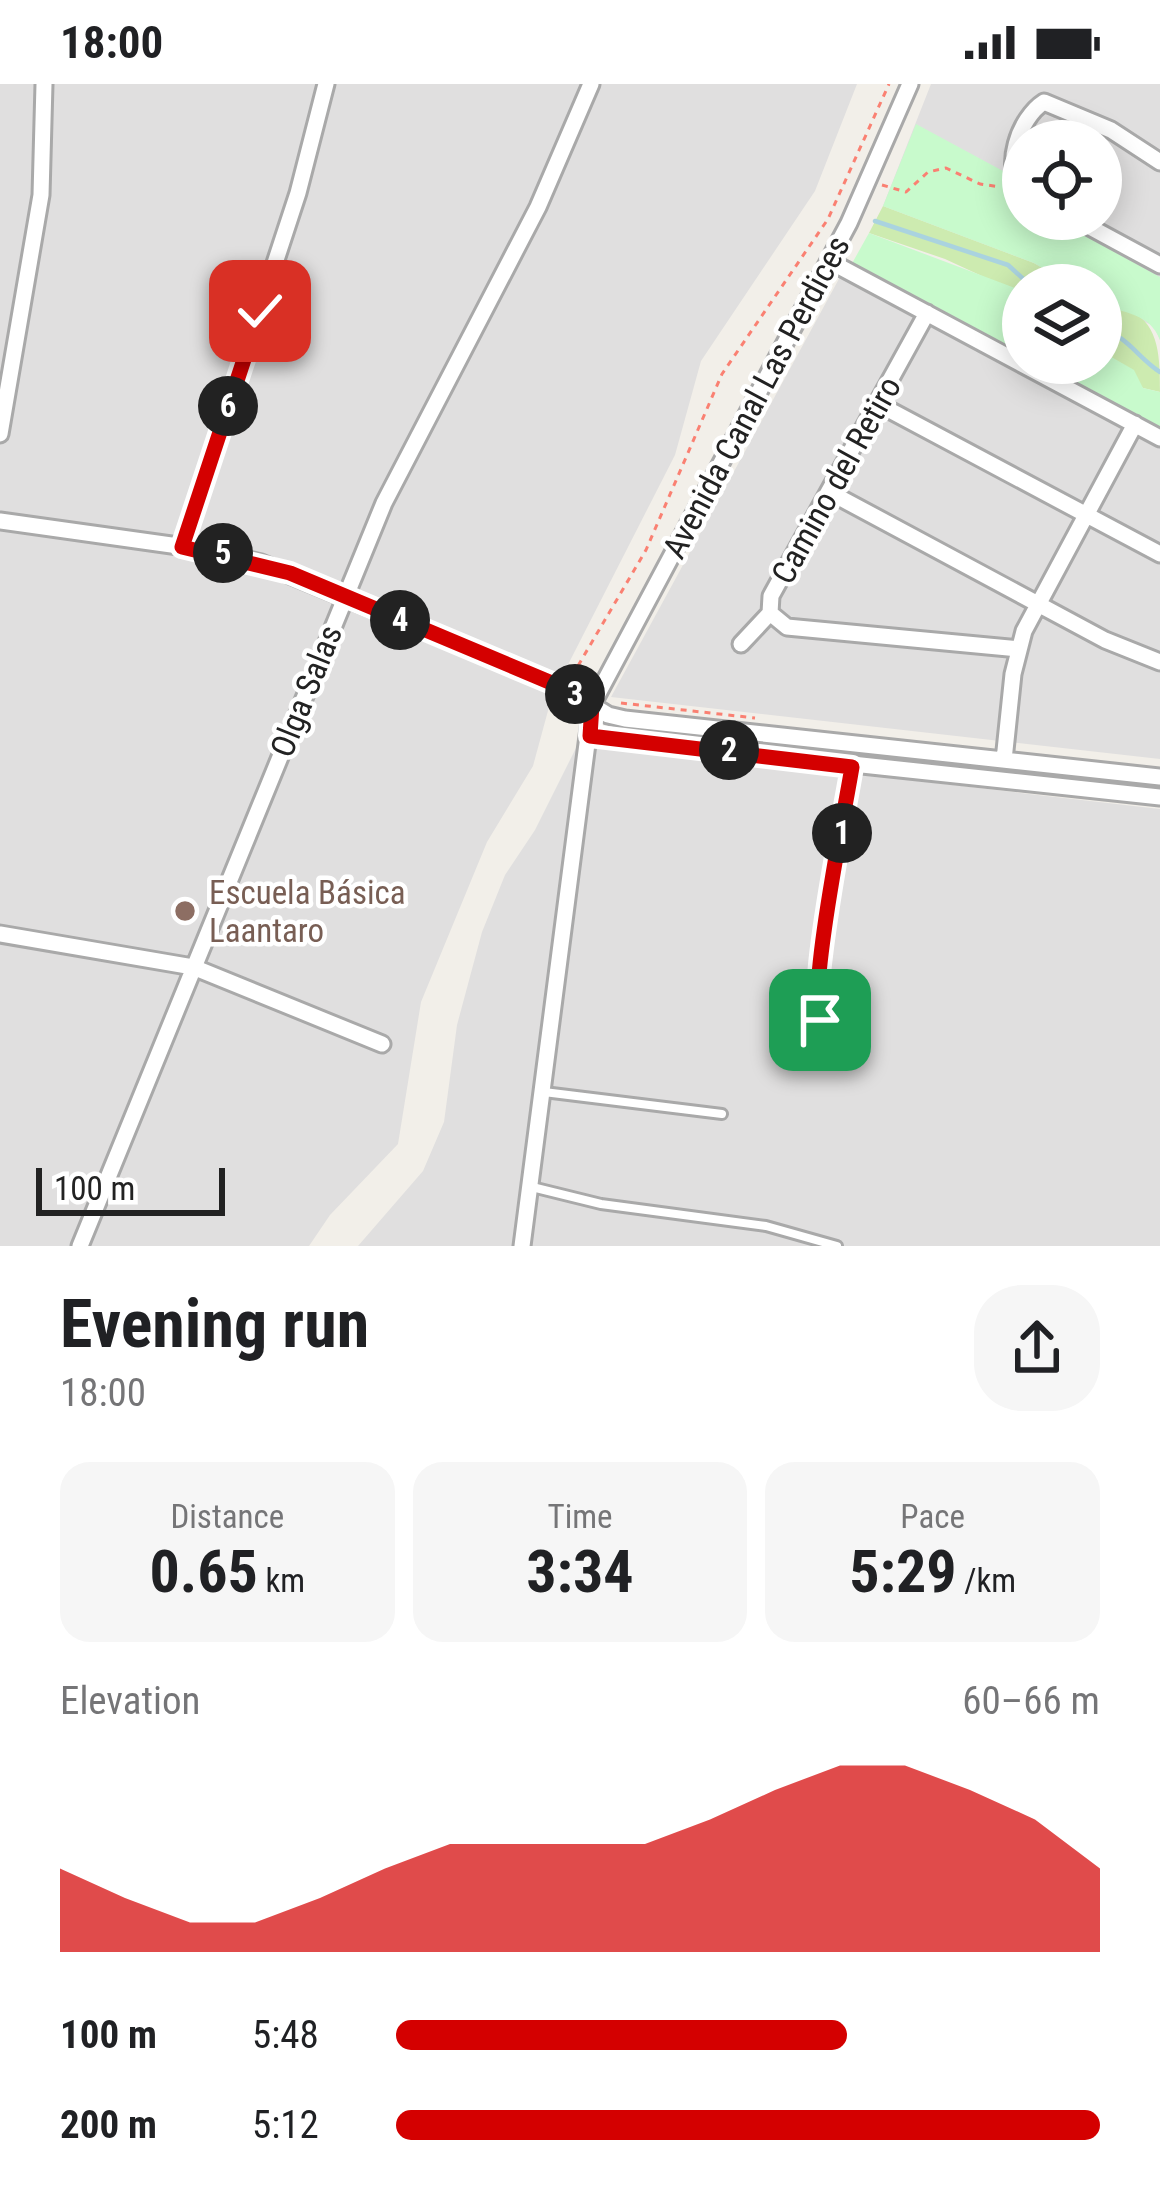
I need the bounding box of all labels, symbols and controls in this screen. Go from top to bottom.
text: 18:00 [60,16,163,69]
map controls [1002,120,1122,384]
button: locate [1002,120,1122,240]
street label: Avenida Canal Las Perdices [654,229,858,565]
pin [209,260,311,362]
button: layers [1002,264,1122,384]
icon: check [227,278,293,344]
street label: Camino del Retiro [763,370,909,590]
pin: 6 [198,376,258,436]
text: 6 [220,386,236,425]
pin: 5 [193,523,253,583]
text: 5 [215,533,231,572]
pin: 4 [370,590,430,650]
text: 4 [392,600,408,639]
street label: Olga Salas [262,620,350,762]
pin: 3 [545,664,605,724]
text: 3 [567,674,583,713]
pin: 2 [699,720,759,780]
text: 2 [721,730,737,769]
pin: 1 [812,803,872,863]
text: 1 [834,813,850,852]
place label: Escuela Básica Laantaro [209,873,406,950]
marker: Escuela Básica Laantaro [172,898,198,924]
pin [769,969,871,1071]
icon: arrive [787,987,853,1053]
scale bar [36,1162,225,1215]
text: 100 m [54,1169,135,1208]
button: share [974,1285,1100,1411]
text: Evening run [60,1286,369,1363]
text: 18:00 [60,1370,146,1416]
text: Distance [170,1497,284,1536]
text: Time [547,1497,613,1536]
text: Pace [900,1497,965,1536]
text: 0.65 [149,1536,258,1607]
text: 3:34 [526,1536,634,1607]
text: 5:29 [849,1536,957,1607]
text: km [258,1561,305,1600]
text: /km [957,1561,1016,1600]
text: Elevation [60,1678,200,1724]
text: 60–66 m [962,1678,1100,1724]
text: 100 m [60,2012,157,2058]
text: 5:48 [252,2012,319,2058]
text: 200 m [60,2102,157,2148]
text: 5:12 [252,2102,319,2148]

